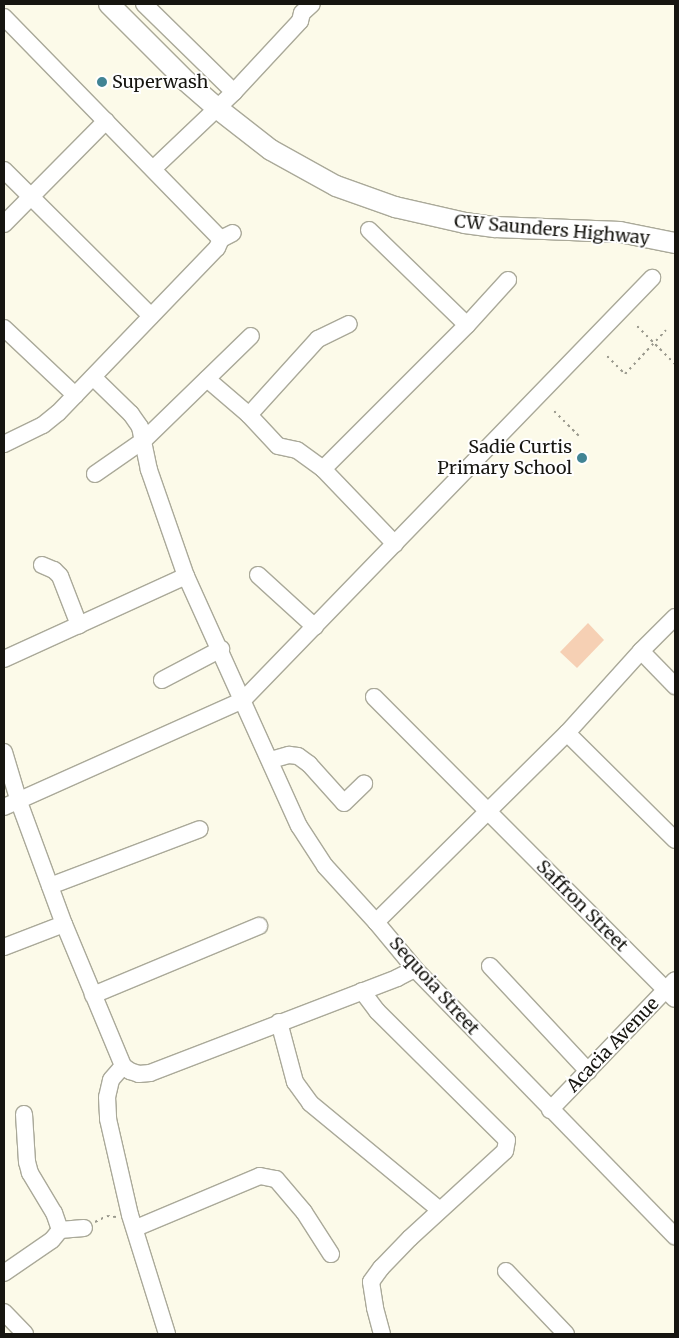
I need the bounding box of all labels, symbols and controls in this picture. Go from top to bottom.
place label: Superwash [112,71,208,93]
marker: Superwash [96,76,108,88]
street label: CW Saunders Highway [453,211,651,249]
place label: Sadie Curtis Primary School [437,437,572,479]
marker: Sadie Curtis Primary School [576,452,588,464]
street label: Saffron Street [532,856,632,956]
street label: Sequoia Street [384,933,484,1039]
street label: Acacia Avenue [562,993,664,1097]

